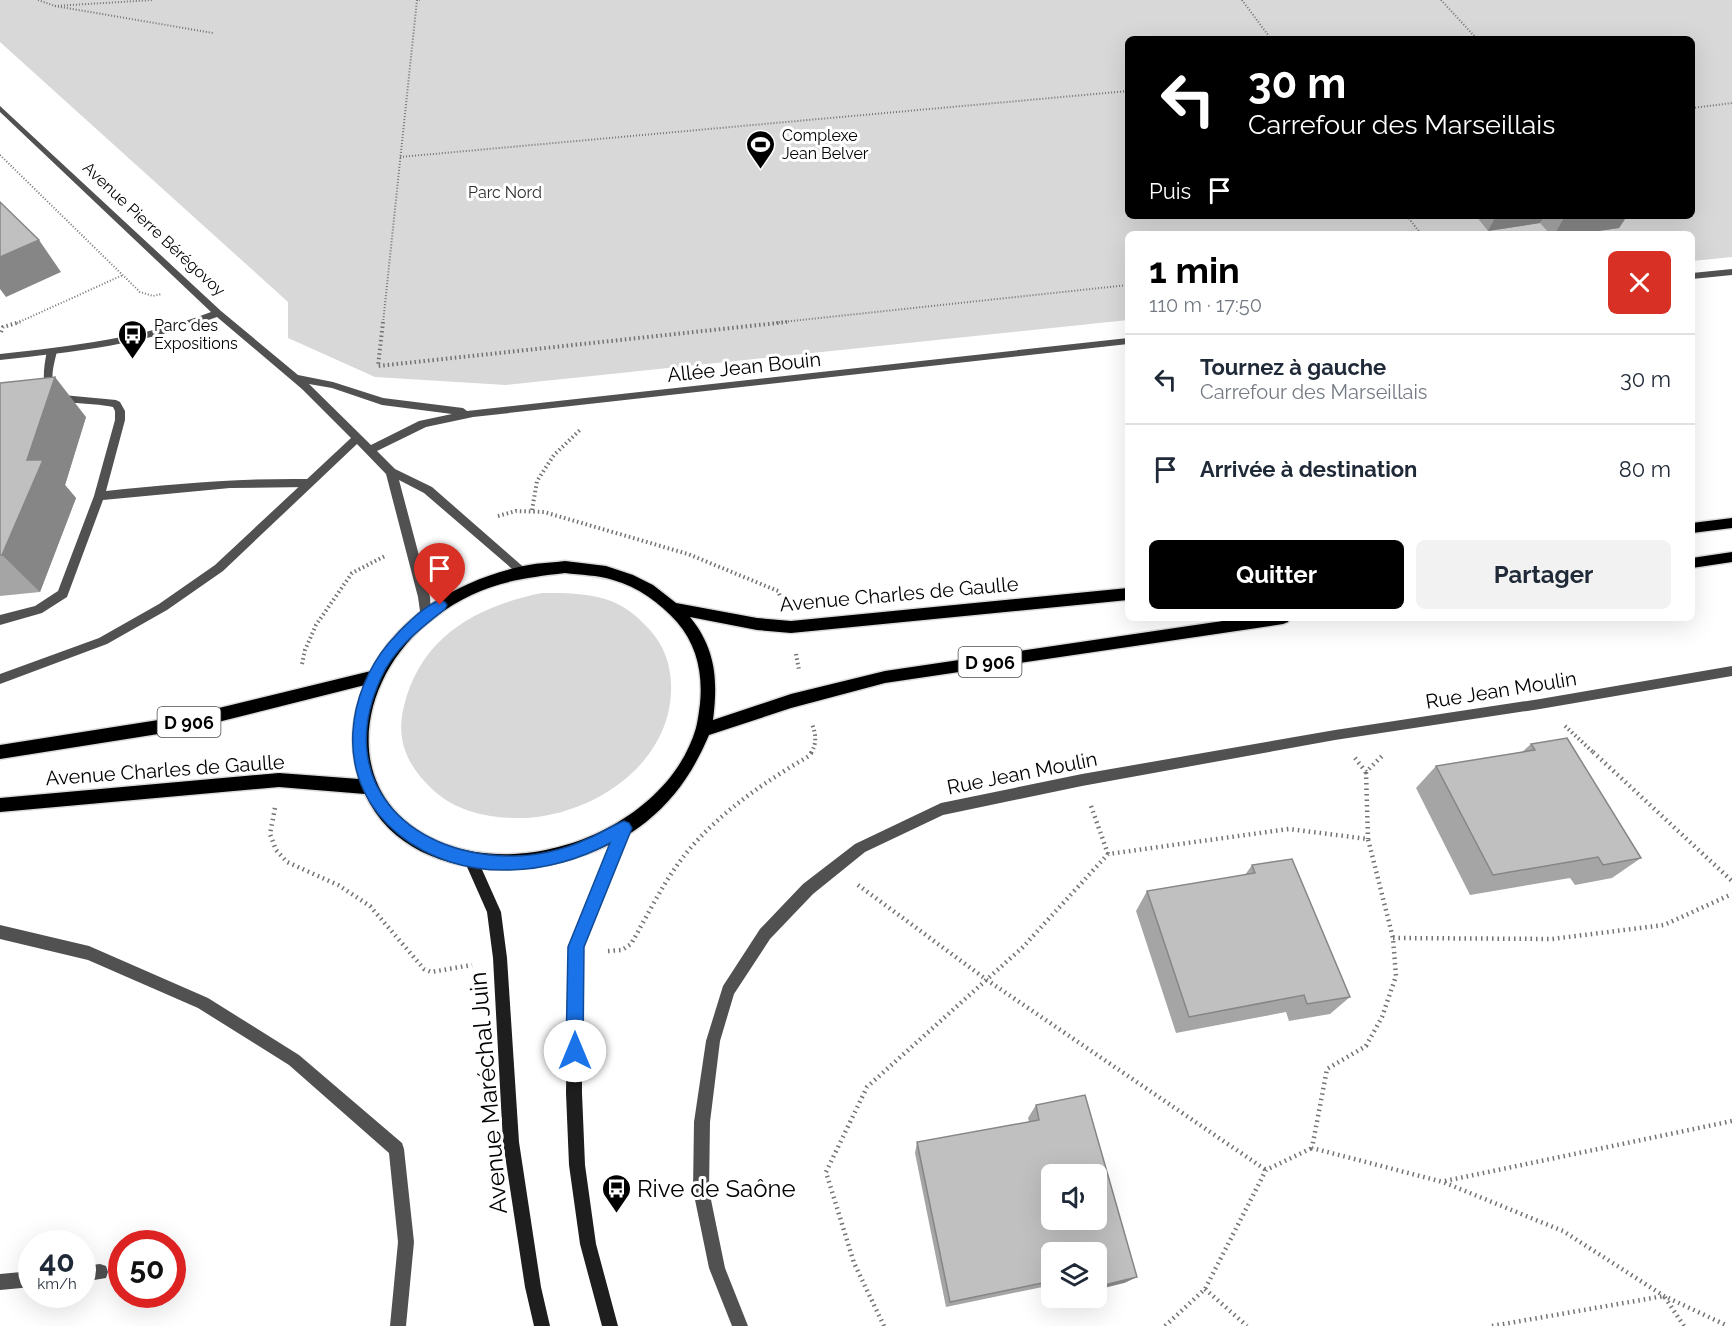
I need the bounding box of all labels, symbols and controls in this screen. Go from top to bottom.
text: 30 m [1248,59,1346,108]
icon: left [1149,60,1227,138]
text: Carrefour des Marseillais [1248,109,1555,140]
place label: Complexe Jean Belver [782,126,869,163]
sports icon: Complexe Jean Belver [745,128,777,170]
street label: Avenue Pierre Bérégovoy [79,158,229,300]
icon: arrive [1203,174,1236,207]
text: Puis [1149,178,1191,204]
park label: Parc Nord [468,183,542,202]
text: 1 min [1149,249,1240,291]
button: close [1608,251,1671,314]
text: 110 m · 17:50 [1149,293,1262,317]
place label: Parc des Expositions [154,316,238,353]
bus stop icon: Parc des Expositions [117,318,149,360]
street label: Allée Jean Bouin [666,347,822,387]
text: Tournez à gauche [1200,354,1386,380]
icon: left [1149,363,1182,396]
text: 30 m [1620,366,1671,392]
text: Carrefour des Marseillais [1200,380,1428,404]
icon: arrive [1149,453,1182,486]
text: Arrivée à destination [1200,456,1417,482]
text: 80 m [1619,456,1671,482]
button: Quitter [1149,540,1404,609]
button: Partager [1416,540,1671,609]
pin [414,543,465,605]
icon: arrive [423,552,456,585]
street label: Avenue Charles de Gaulle [779,572,1020,616]
road number: D 906 [958,647,1022,677]
street label: Rue Jean Moulin [1424,666,1578,714]
road number: D 906 [158,707,220,737]
street label: Rue Jean Moulin [945,747,1099,799]
street label: Avenue Charles de Gaulle [45,750,286,790]
street label: Avenue Maréchal Juin [463,971,513,1215]
position arrow [543,1019,607,1083]
map controls [1041,1164,1107,1308]
button: sound [1041,1164,1107,1230]
bus stop icon: Rive de Saône [600,1172,632,1214]
place label: Rive de Saône [637,1174,796,1203]
speed limit sign: 50 [108,1230,186,1308]
button: layers [1041,1242,1107,1308]
text: 40 [39,1244,75,1279]
text: km/h [37,1275,77,1293]

